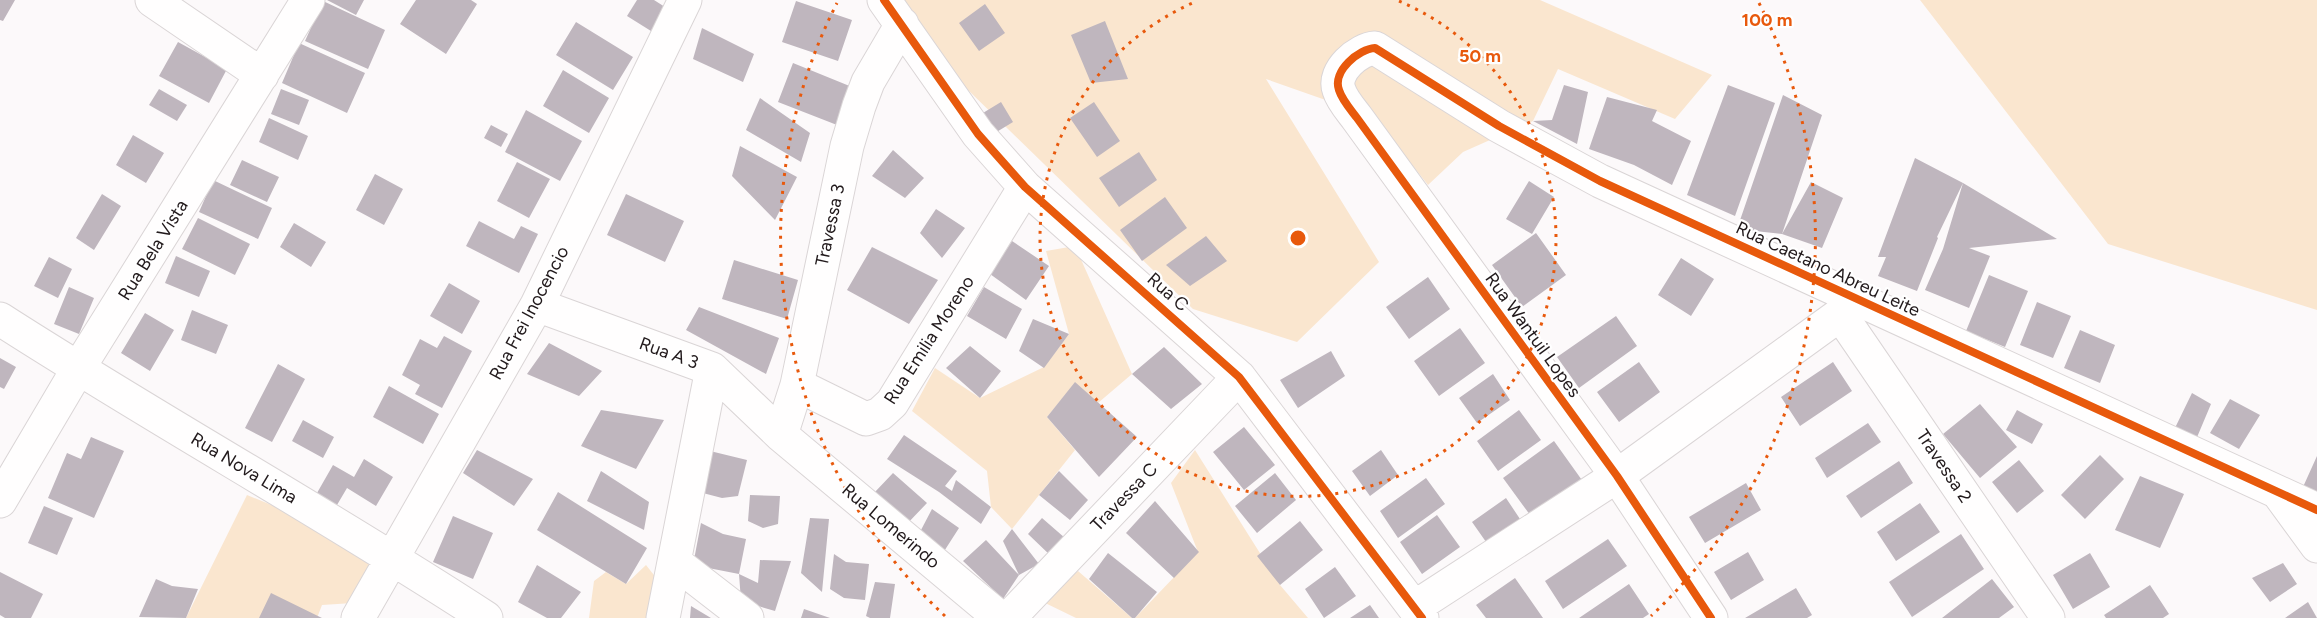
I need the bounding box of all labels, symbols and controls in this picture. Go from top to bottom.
text: 100 m [1742,9,1792,31]
text: 50 m [1459,45,1501,67]
street label: Travessa 3 [811,182,849,268]
street label: Rua Bela Vista [113,196,193,304]
street label: Rua Caetano Abreu Leite [1732,217,1924,321]
centre of rings [1288,228,1308,248]
street label: Rua Frei Inocencio [484,242,574,384]
street label: Rua C [1143,268,1193,316]
street label: Rua Wantuil Lopes [1480,268,1586,402]
street label: Rua Emilia Moreno [879,272,979,408]
street label: Rua A 3 [636,332,702,374]
street label: Travessa 2 [1911,425,1977,507]
street label: Rua Nova Lima [187,428,301,508]
street label: Travessa C [1086,458,1162,536]
street label: Rua Lomerindo [838,479,944,573]

